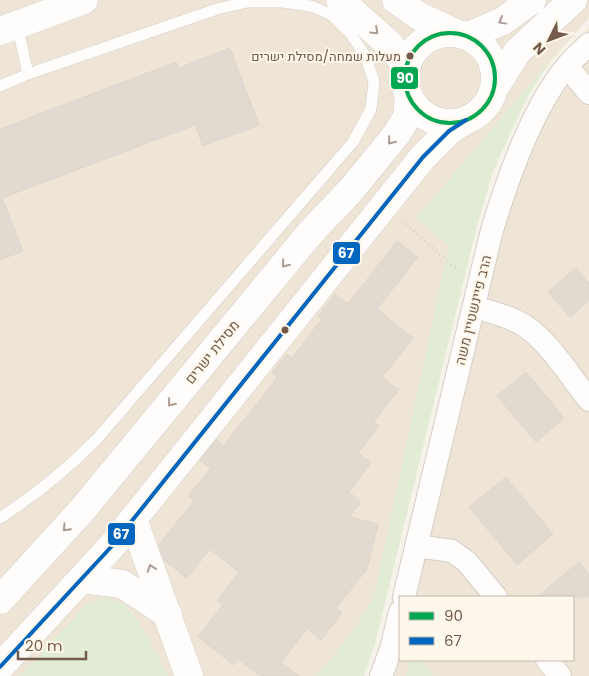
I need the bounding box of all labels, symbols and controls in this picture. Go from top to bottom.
one-way arrow [498,14,507,24]
north arrow [524,15,574,65]
one-way arrow [370,25,379,34]
text: N [528,38,550,59]
place label: מעלות שמחה/מסילת ישרים [251,47,401,66]
marker: מעלות שמחה/מסילת ישרים [405,51,415,61]
line badge: 90 [390,66,419,90]
text: 90 [396,68,414,88]
one-way arrow [389,135,397,144]
line badge: 67 [332,241,361,265]
text: 67 [338,243,355,263]
street label: הרב פיינשטיין משה [450,253,496,367]
one-way arrow [281,258,290,267]
street label: מסילת ישרים [180,316,244,388]
unlabelled marker [280,325,290,335]
one-way arrow [168,397,176,406]
one-way arrow [63,522,72,531]
line badge: 67 [107,522,136,546]
text: 67 [113,524,130,544]
one-way arrow [147,564,157,573]
legend [399,596,574,661]
text: 90 [444,605,463,626]
scale bar [18,628,85,660]
text: 67 [444,630,462,651]
text: 20 m [25,635,63,656]

